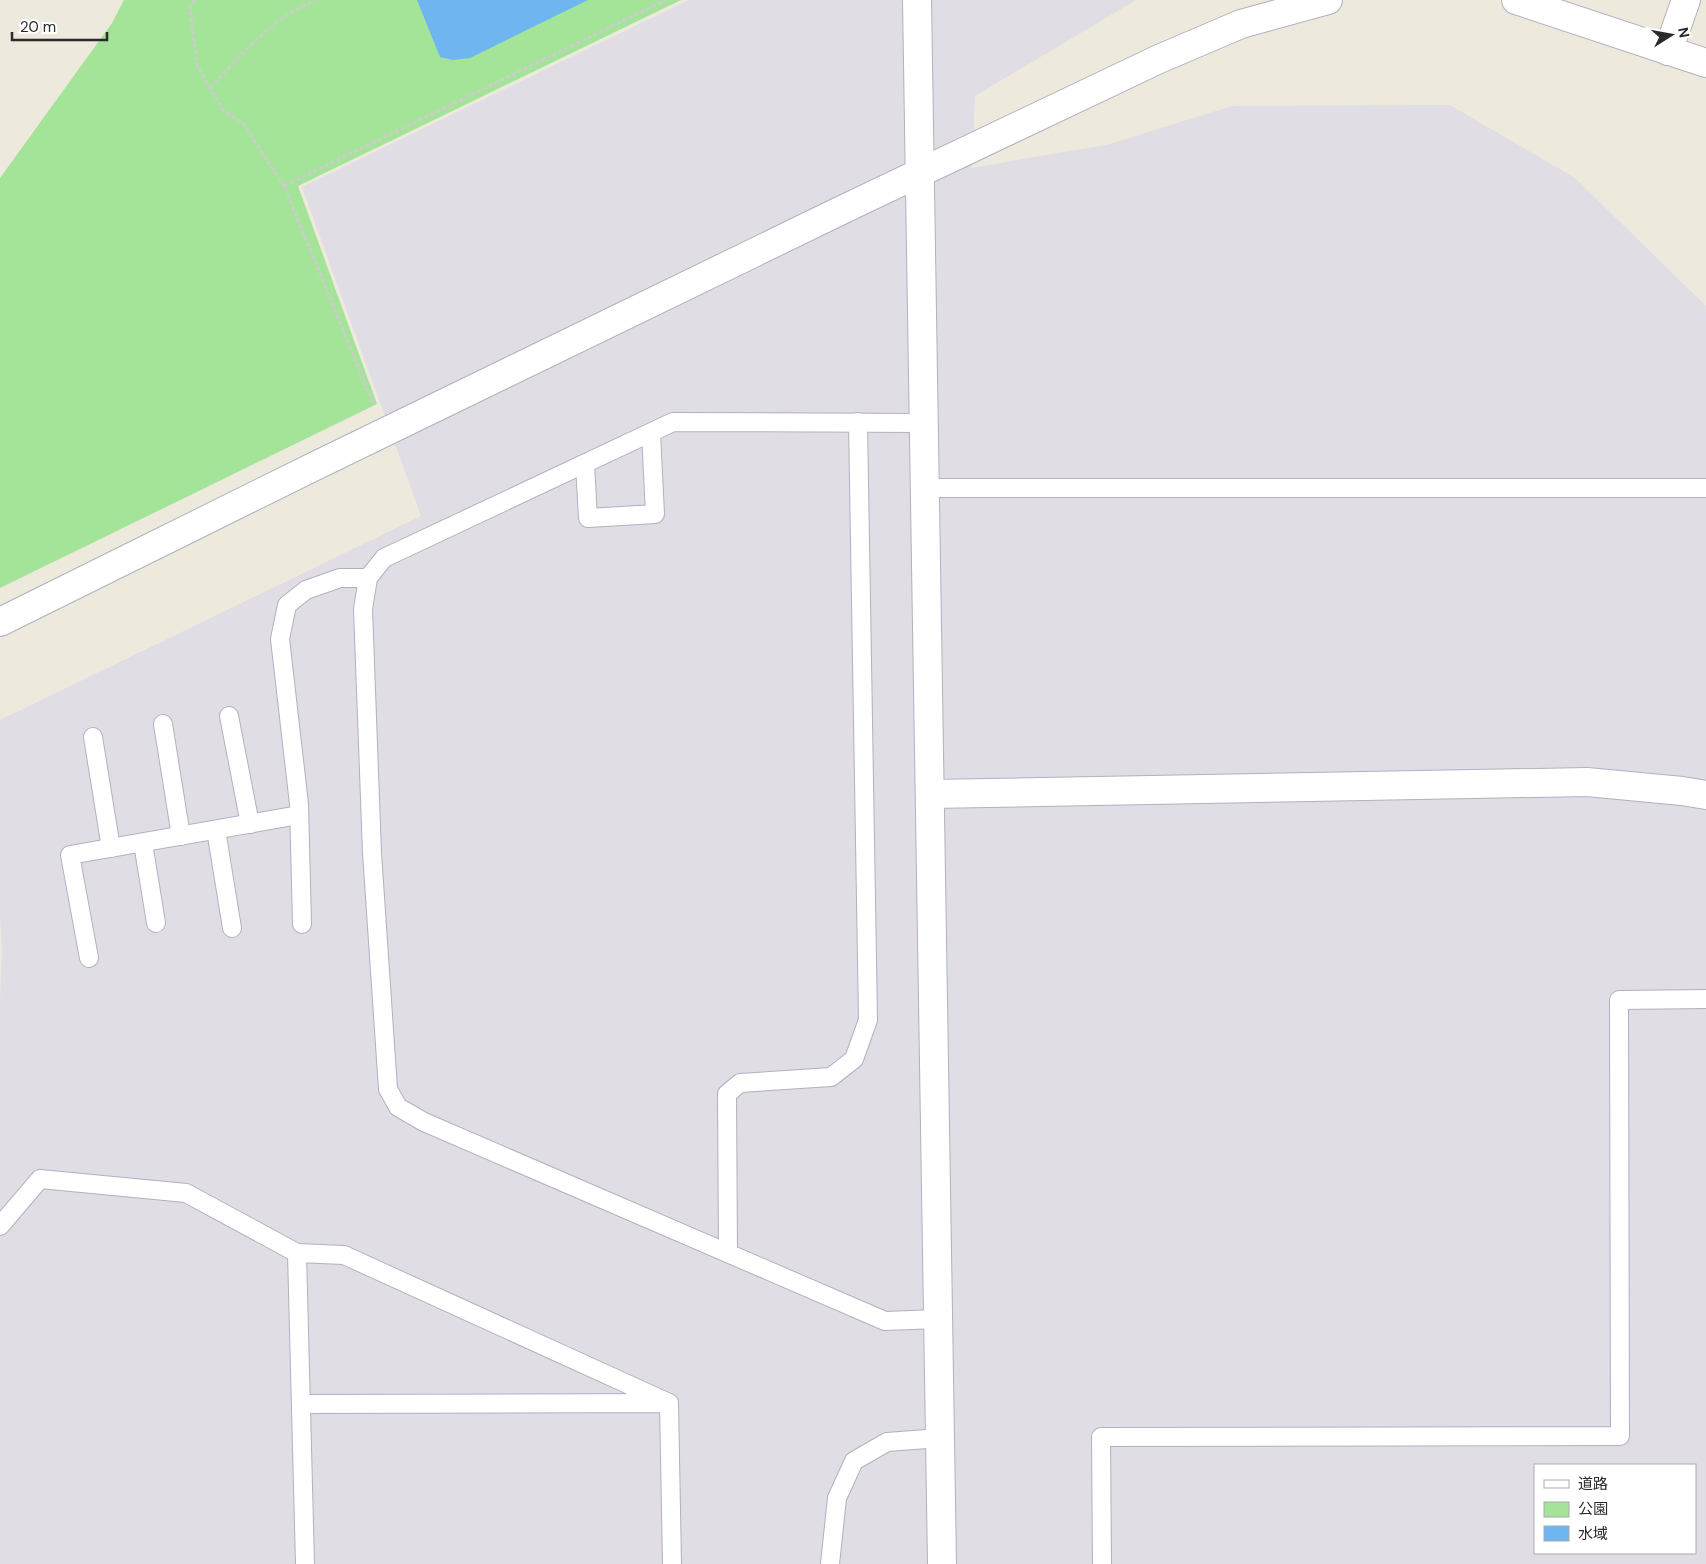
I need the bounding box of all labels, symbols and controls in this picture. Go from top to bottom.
scale bar [12,10,108,42]
north arrow [1646,10,1696,60]
text: 20 m [20,17,56,37]
text: N [1674,26,1694,39]
legend [1534,1464,1696,1554]
text: 道路 [1578,1474,1608,1494]
text: 公園 [1578,1499,1608,1519]
text: 水域 [1578,1524,1608,1544]

